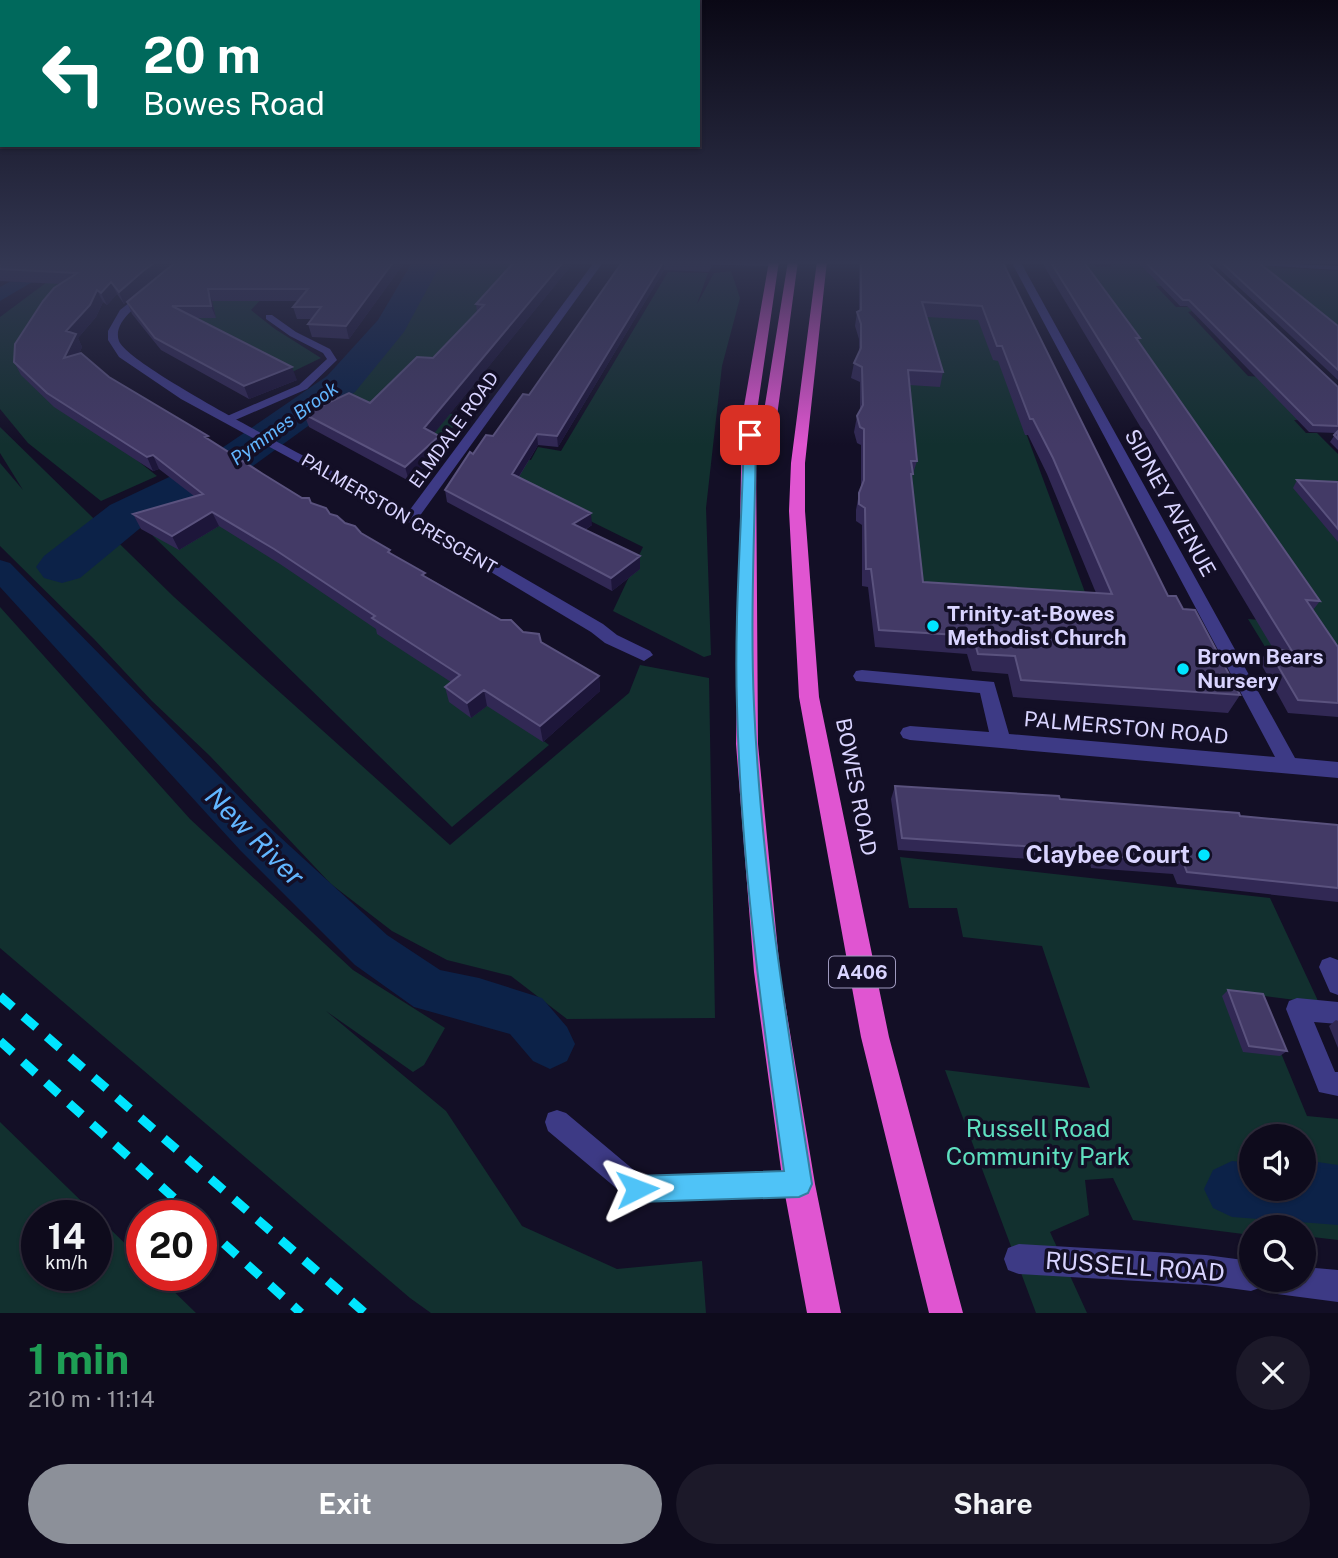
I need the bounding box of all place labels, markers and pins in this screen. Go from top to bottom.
pin [720,405,780,465]
place label: Trinity-at-Bowes Methodist Church [947,601,1127,650]
marker: Trinity-at-Bowes Methodist Church [925,618,941,634]
place label: Brown Bears Nursery [1197,644,1324,693]
marker: Brown Bears Nursery [1175,661,1191,677]
place label: Claybee Court [1026,840,1190,868]
marker: Claybee Court [1196,847,1212,863]

